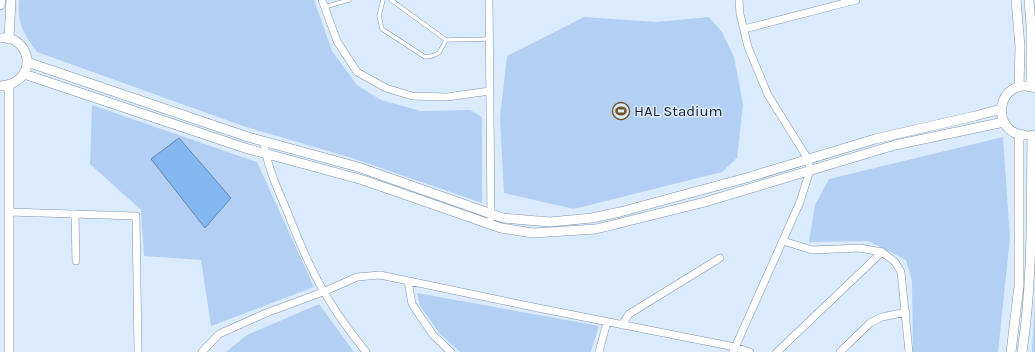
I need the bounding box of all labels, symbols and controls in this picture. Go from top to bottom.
sports icon: HAL Stadium [611,101,631,121]
place label: HAL Stadium [634,102,723,120]

